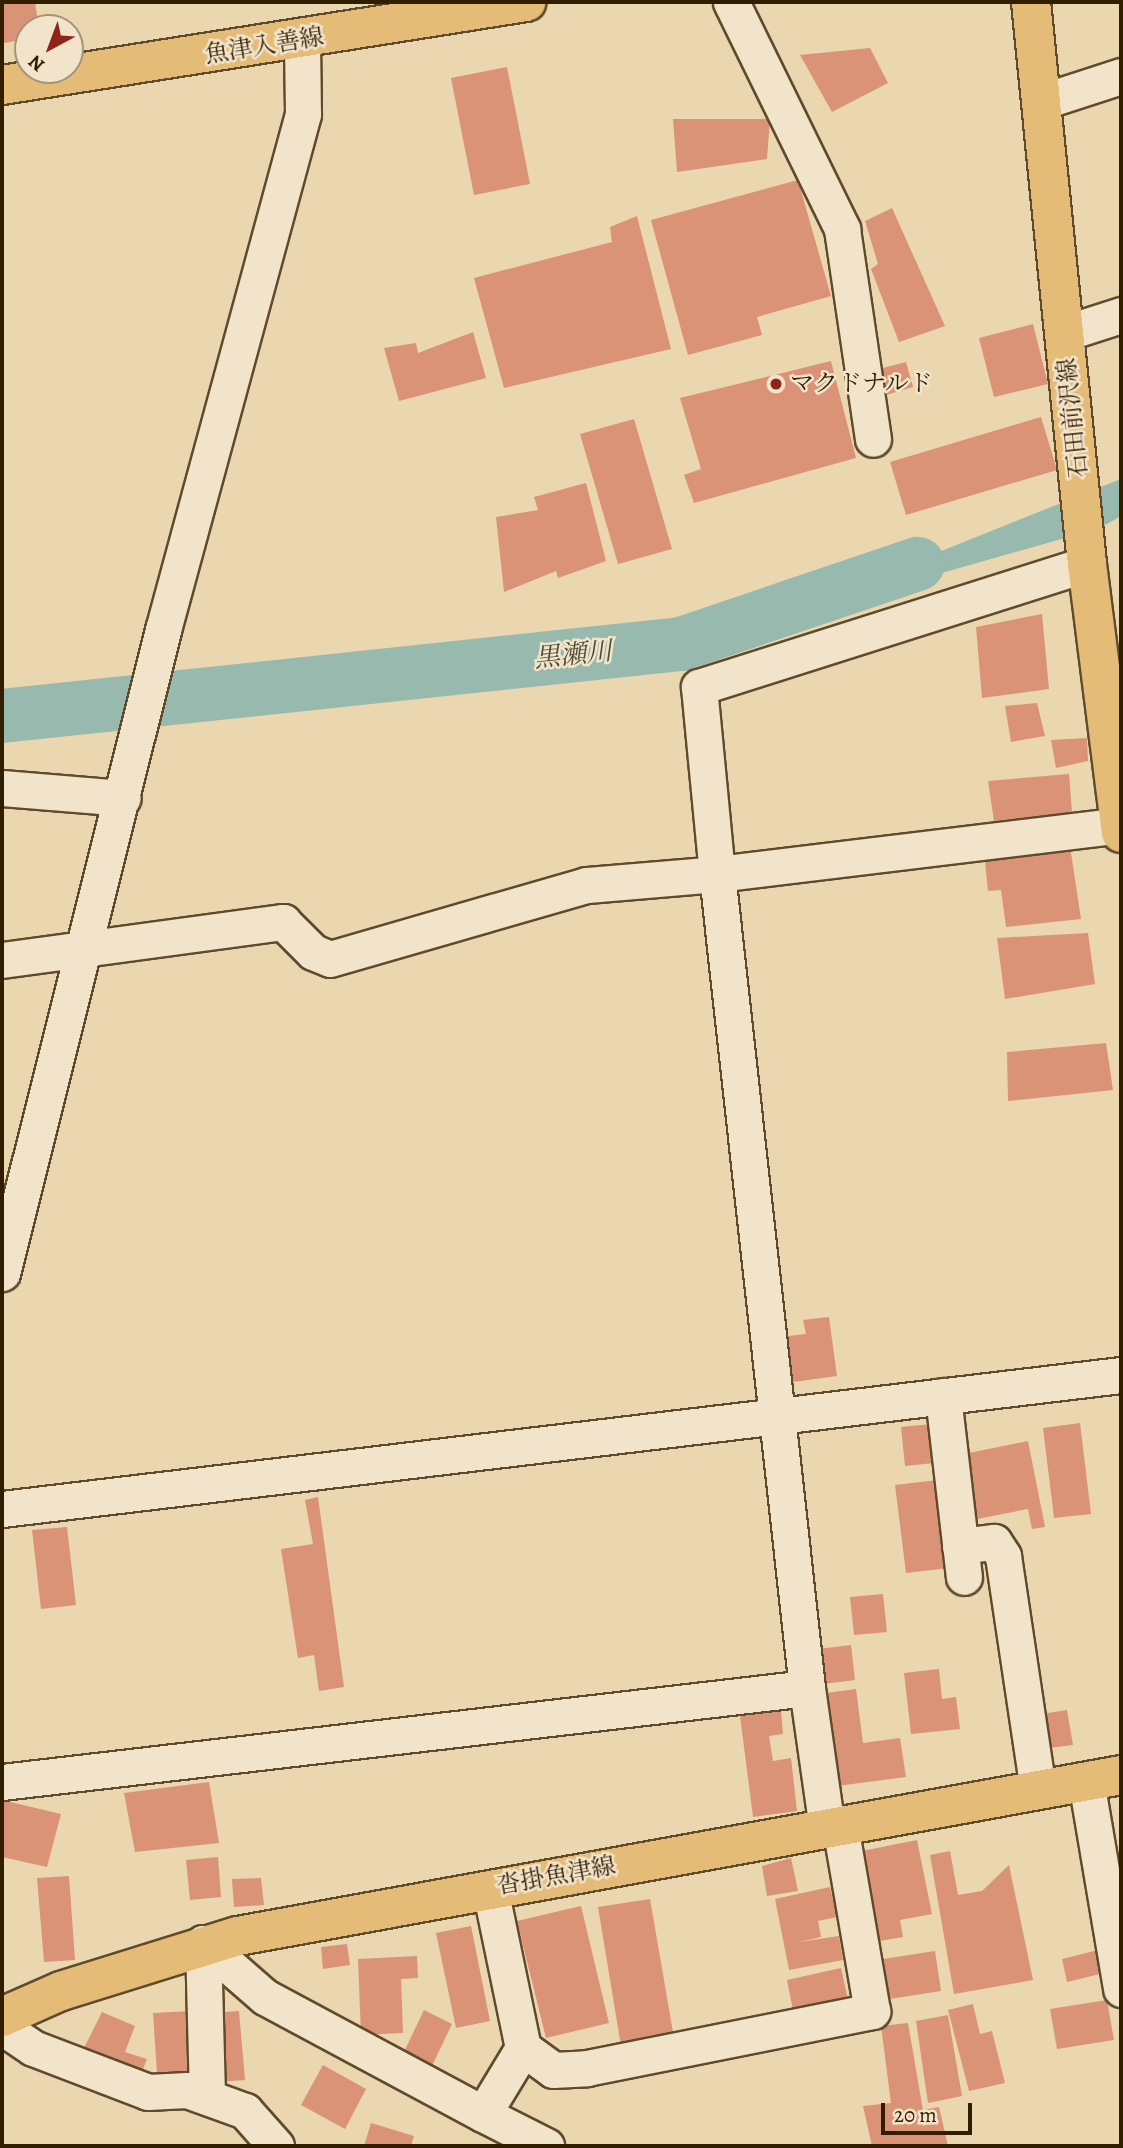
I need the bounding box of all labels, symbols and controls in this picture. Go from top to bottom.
north arrow [14,14,84,84]
street label: 魚津入善線 [202,22,326,70]
text: N [23,49,50,78]
street label: 石田前沢線 [1052,357,1094,479]
place label: マクドナルド [790,370,934,398]
marker: マクドナルド [768,376,784,392]
water label: 黒瀬川 [533,635,613,675]
street label: 沓掛魚津線 [494,1851,618,1901]
scale bar [885,2088,976,2132]
text: 20 m [894,2101,937,2129]

